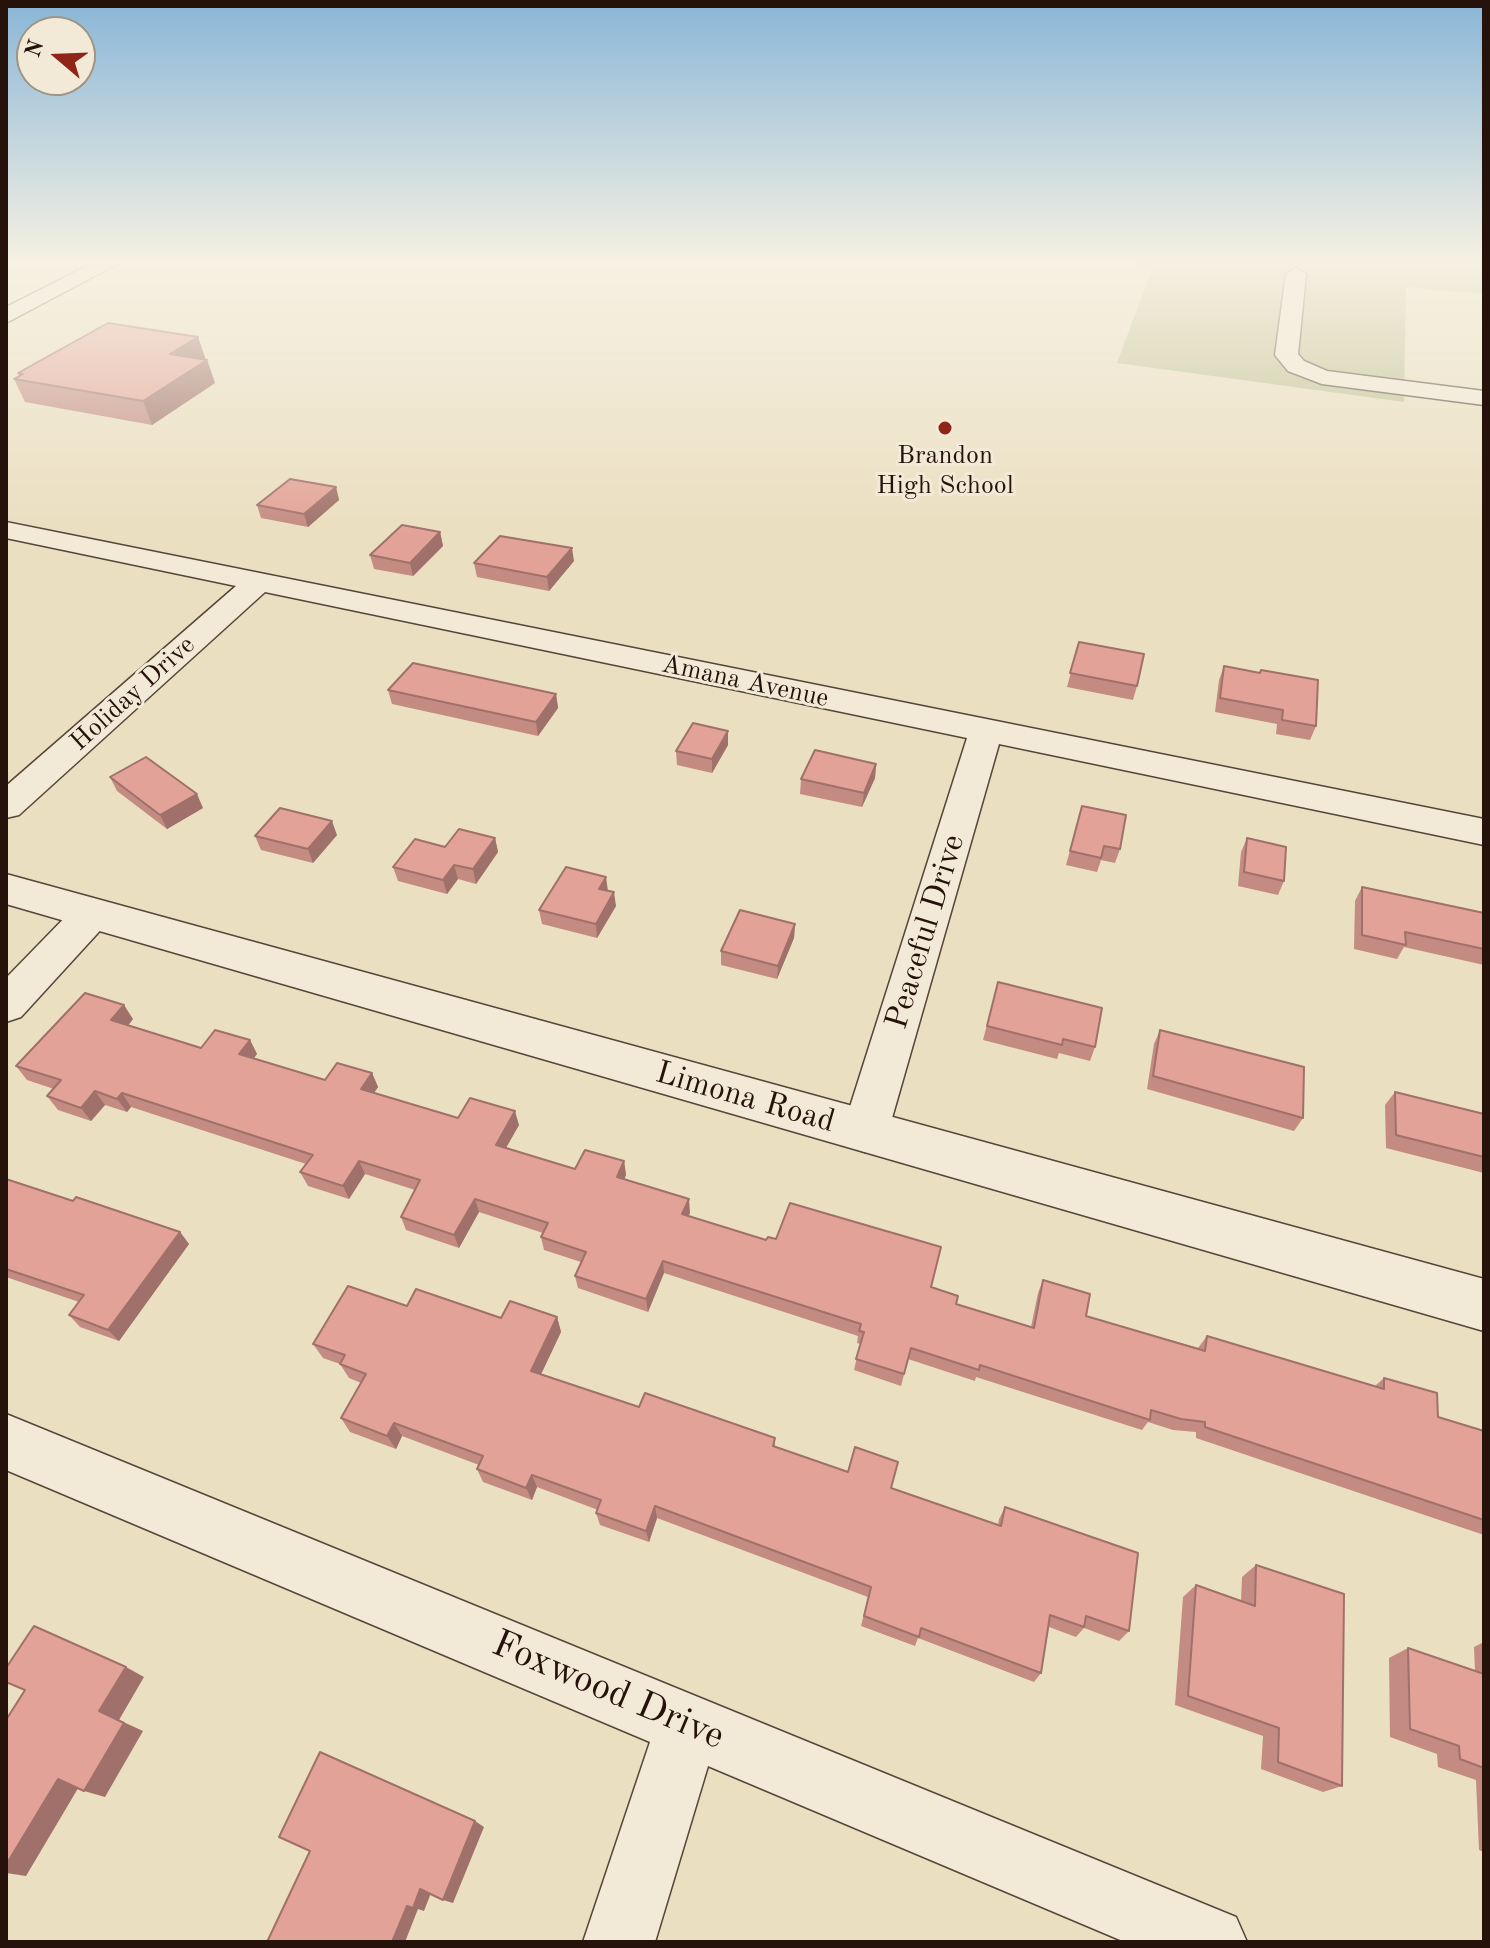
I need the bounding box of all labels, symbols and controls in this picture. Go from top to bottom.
north arrow [16,16,96,96]
text: N [22,37,48,60]
marker: Brandon High School [936,419,954,437]
place label: Brandon High School [876,440,1014,502]
street label: Holiday Drive [64,630,202,758]
street label: Amana Avenue [659,649,831,715]
street label: Peaceful Drive [878,830,974,1034]
street label: Limona Road [651,1054,839,1142]
street label: Foxwood Drive [485,1622,731,1760]

